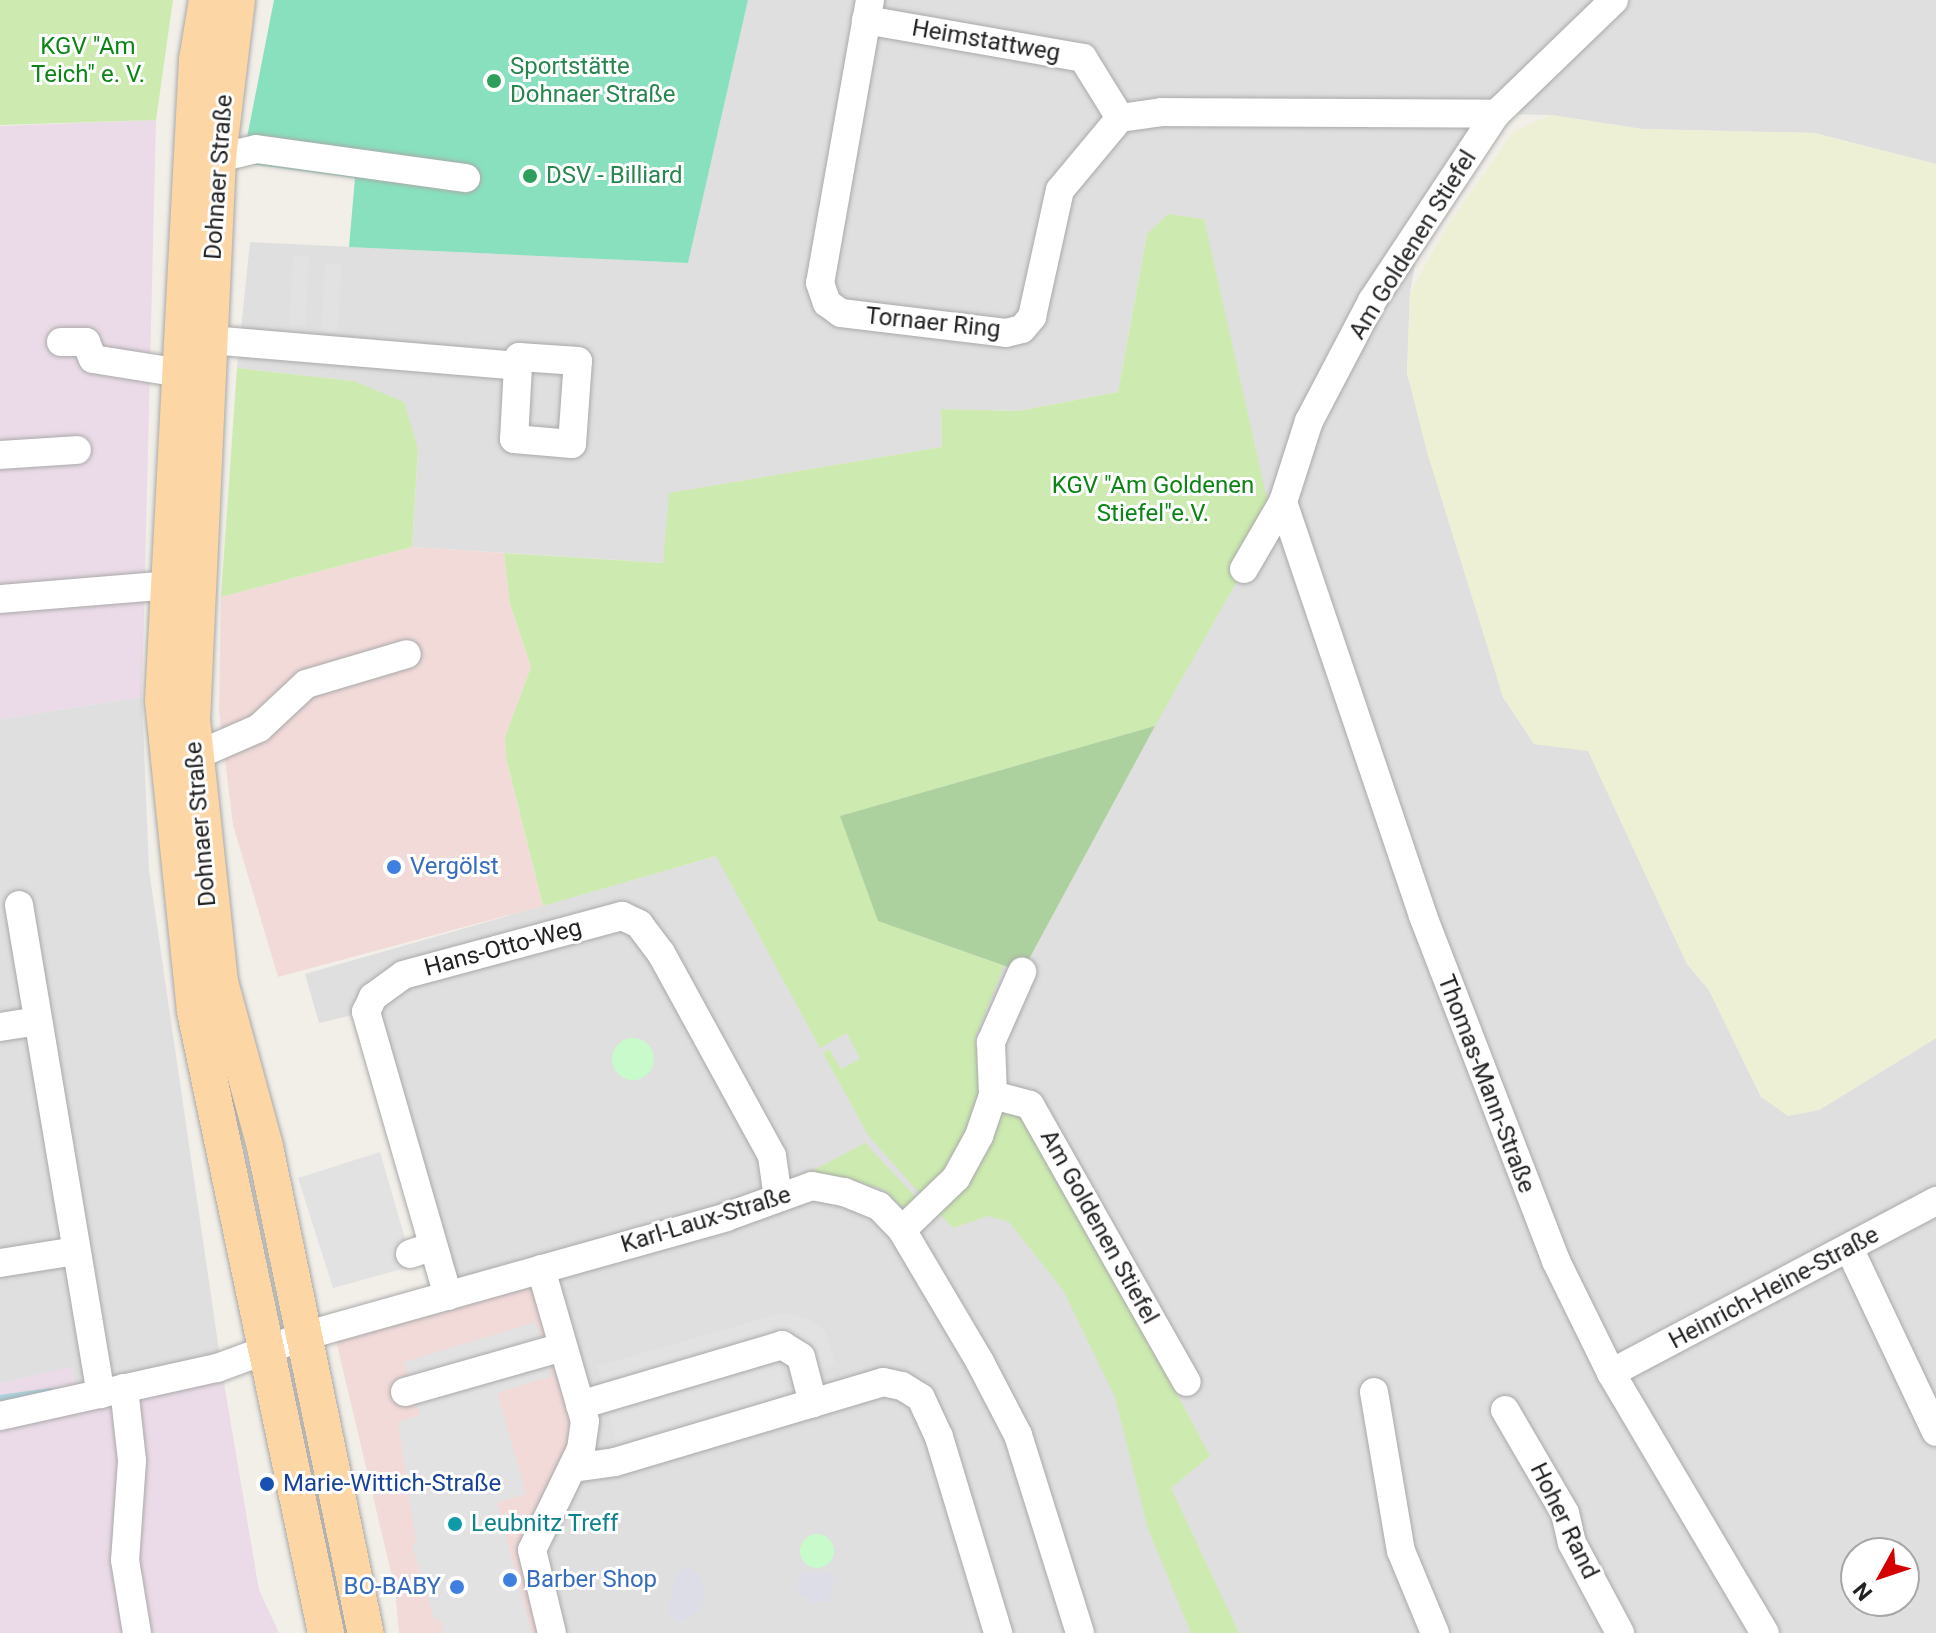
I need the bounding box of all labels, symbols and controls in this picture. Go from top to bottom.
street label: Heimstattweg [910,14,1062,68]
park label: KGV "Am Teich" e. V. [31,33,145,89]
place label: Sportstätte Dohnaer Straße [510,53,676,109]
marker: Sportstätte Dohnaer Straße [485,72,503,90]
street label: Dohnaer Straße [199,93,239,261]
street label: Am Goldenen Stiefel [1343,145,1483,345]
place label: DSV - Billiard [546,162,683,190]
marker: DSV - Billiard [521,167,539,185]
street label: Tornaer Ring [864,302,1002,344]
park label: KGV "Am Goldenen Stiefel"e.V. [1052,472,1254,528]
street label: Dohnaer Straße [179,740,223,908]
place label: Vergölst [410,853,499,881]
marker: Vergölst [385,858,403,876]
street label: Hans-Otto-Weg [421,913,585,983]
street label: Thomas-Mann-Straße [1431,971,1541,1197]
street label: Am Goldenen Stiefel [1034,1125,1164,1329]
street label: Karl-Laux-Straße [617,1180,795,1260]
street label: Heinrich-Heine-Straße [1664,1220,1884,1356]
street label: Hoher Rand [1524,1458,1604,1584]
place label: Marie-Wittich-Straße [283,1470,501,1498]
marker: Marie-Wittich-Straße [258,1475,276,1493]
place label: Leubnitz Treff [471,1510,619,1538]
marker: Leubnitz Treff [446,1515,464,1533]
north arrow [1840,1537,1920,1617]
place label: Barber Shop [526,1566,657,1594]
marker: Barber Shop [501,1571,519,1589]
place label: BO-BABY [344,1573,441,1601]
text: N [1848,1577,1877,1605]
marker: BO-BABY [448,1578,466,1596]

